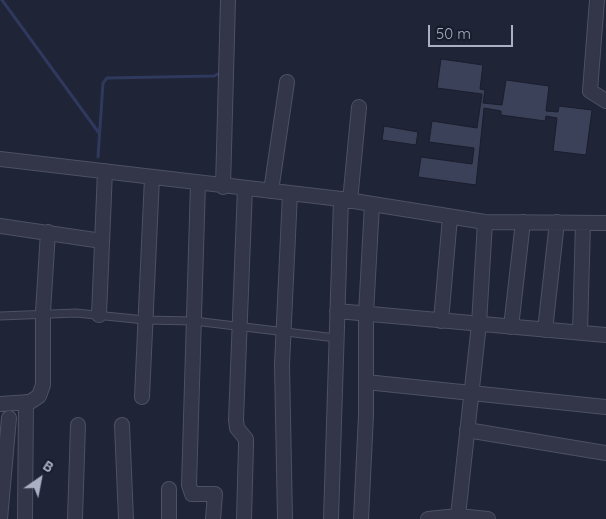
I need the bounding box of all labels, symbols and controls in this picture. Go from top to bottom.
scale bar [431,15,516,47]
text: 50 m [436,24,471,43]
north arrow [15,454,65,504]
text: B [39,456,57,476]

